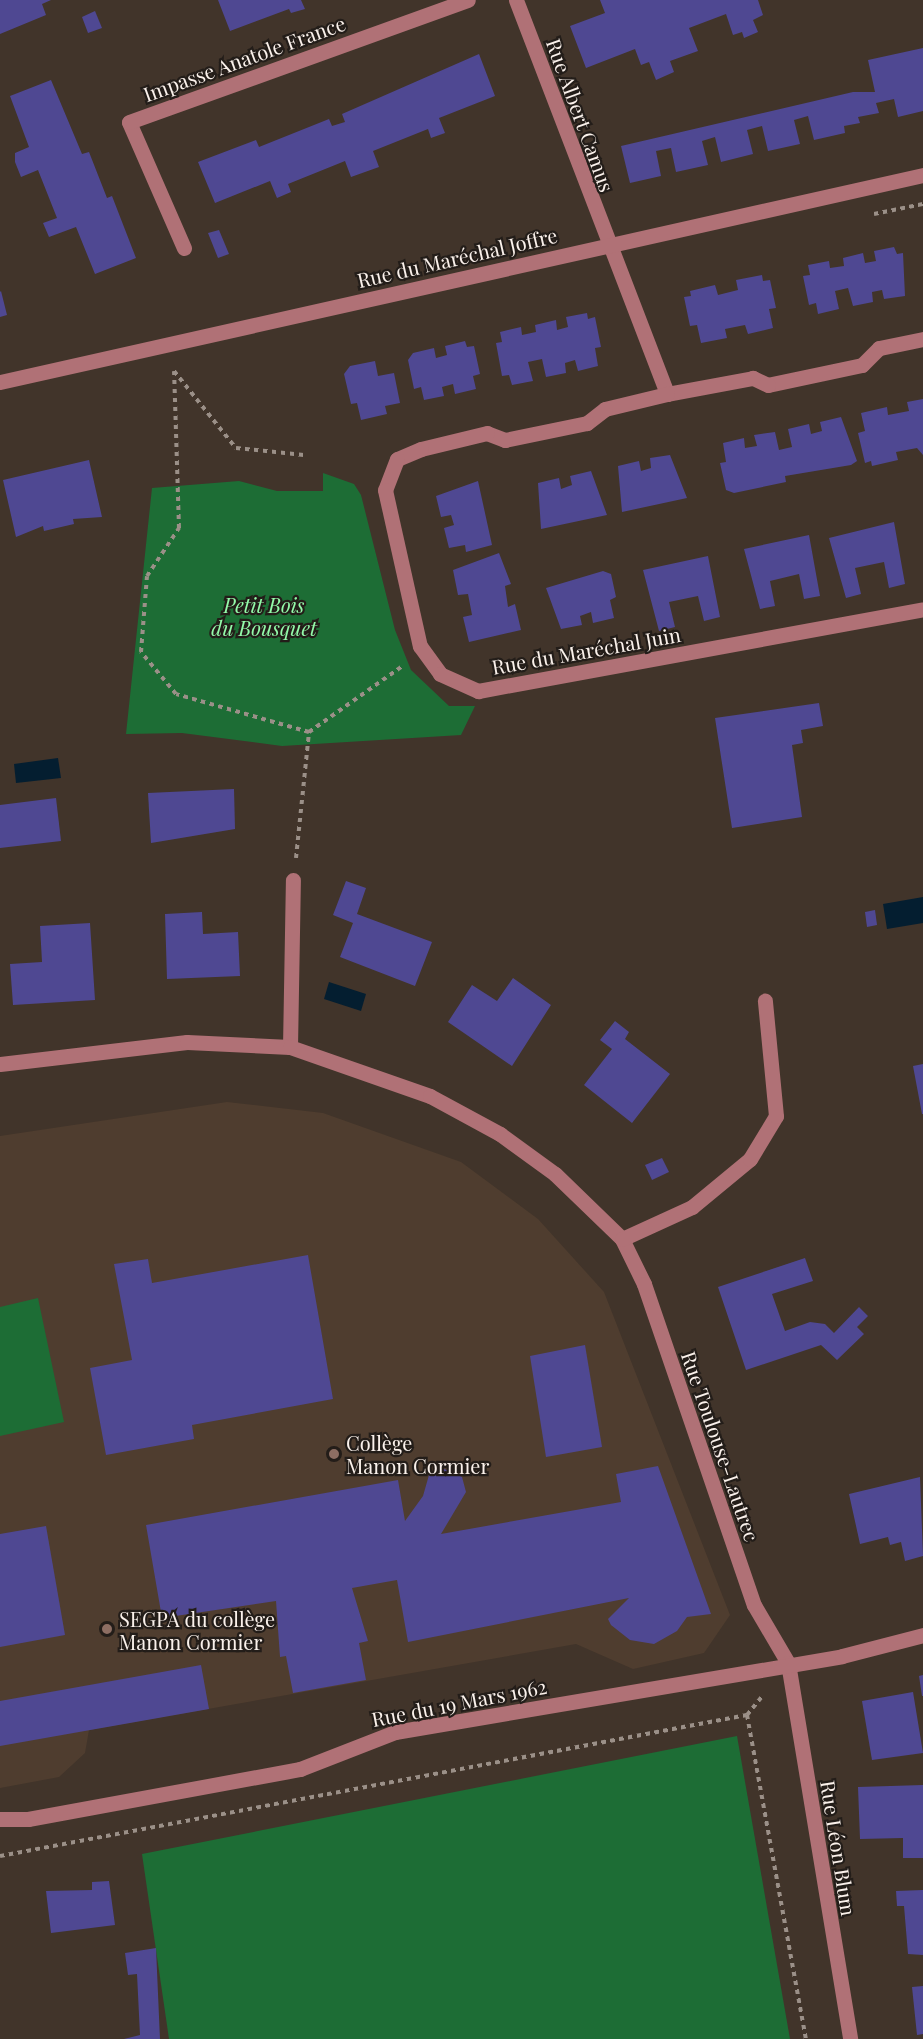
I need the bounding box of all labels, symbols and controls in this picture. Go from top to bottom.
street label: Impasse Anatole France [139,10,349,106]
street label: Rue Albert Camus [542,35,620,195]
street label: Rue du Maréchal Joffre [355,222,559,292]
park label: Petit Bois du Bousquet [211,593,317,640]
street label: Rue du Maréchal Juin [490,622,682,678]
street label: Rue Toulouse-Lautrec [677,1348,765,1544]
place label: Collège Manon Cormier [346,1430,489,1477]
marker: Collège Manon Cormier [327,1447,341,1461]
place label: SEGPA du collège Manon Cormier [119,1606,275,1653]
marker: SEGPA du collège Manon Cormier [100,1622,114,1636]
street label: Rue du 19 Mars 1962 [369,1673,549,1731]
street label: Rue Léon Blum [816,1779,862,1917]

